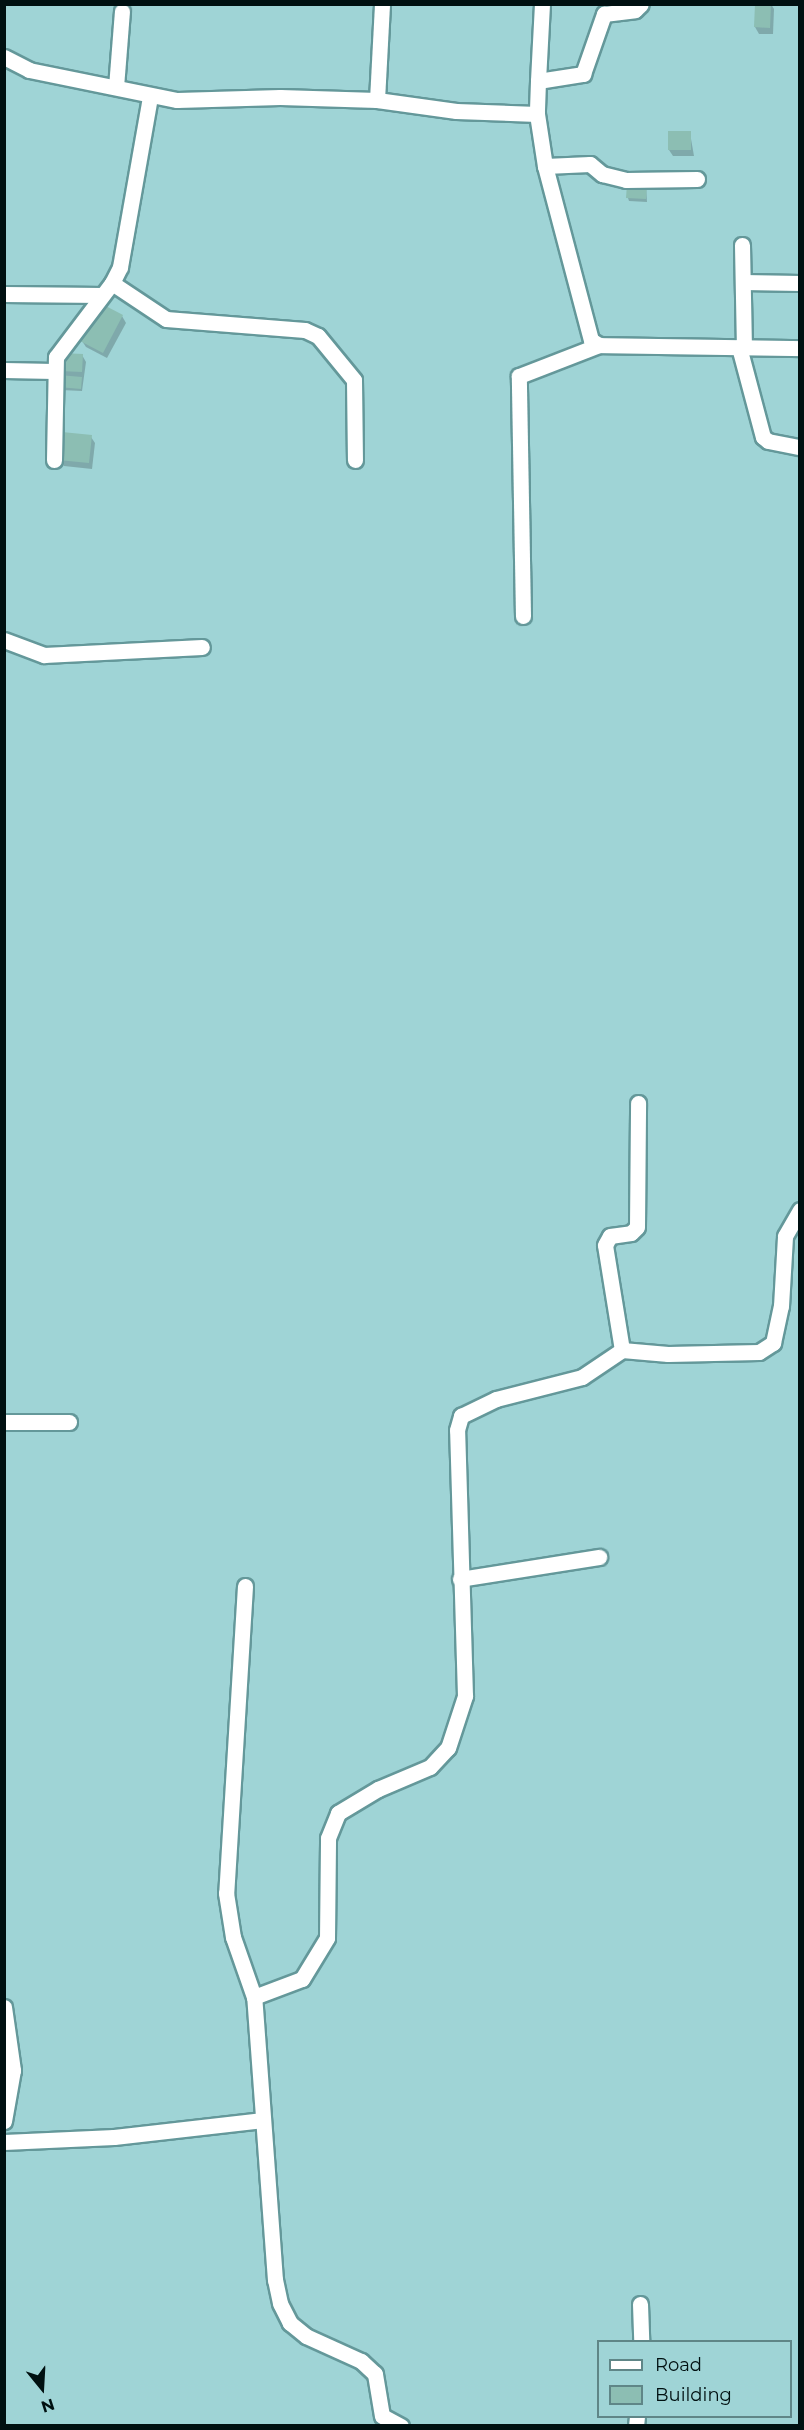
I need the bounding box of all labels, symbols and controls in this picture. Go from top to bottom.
legend [597,2340,792,2418]
text: Road [655,2354,702,2376]
north arrow [12,2358,72,2418]
text: Building [655,2384,732,2406]
text: N [39,2395,57,2417]

